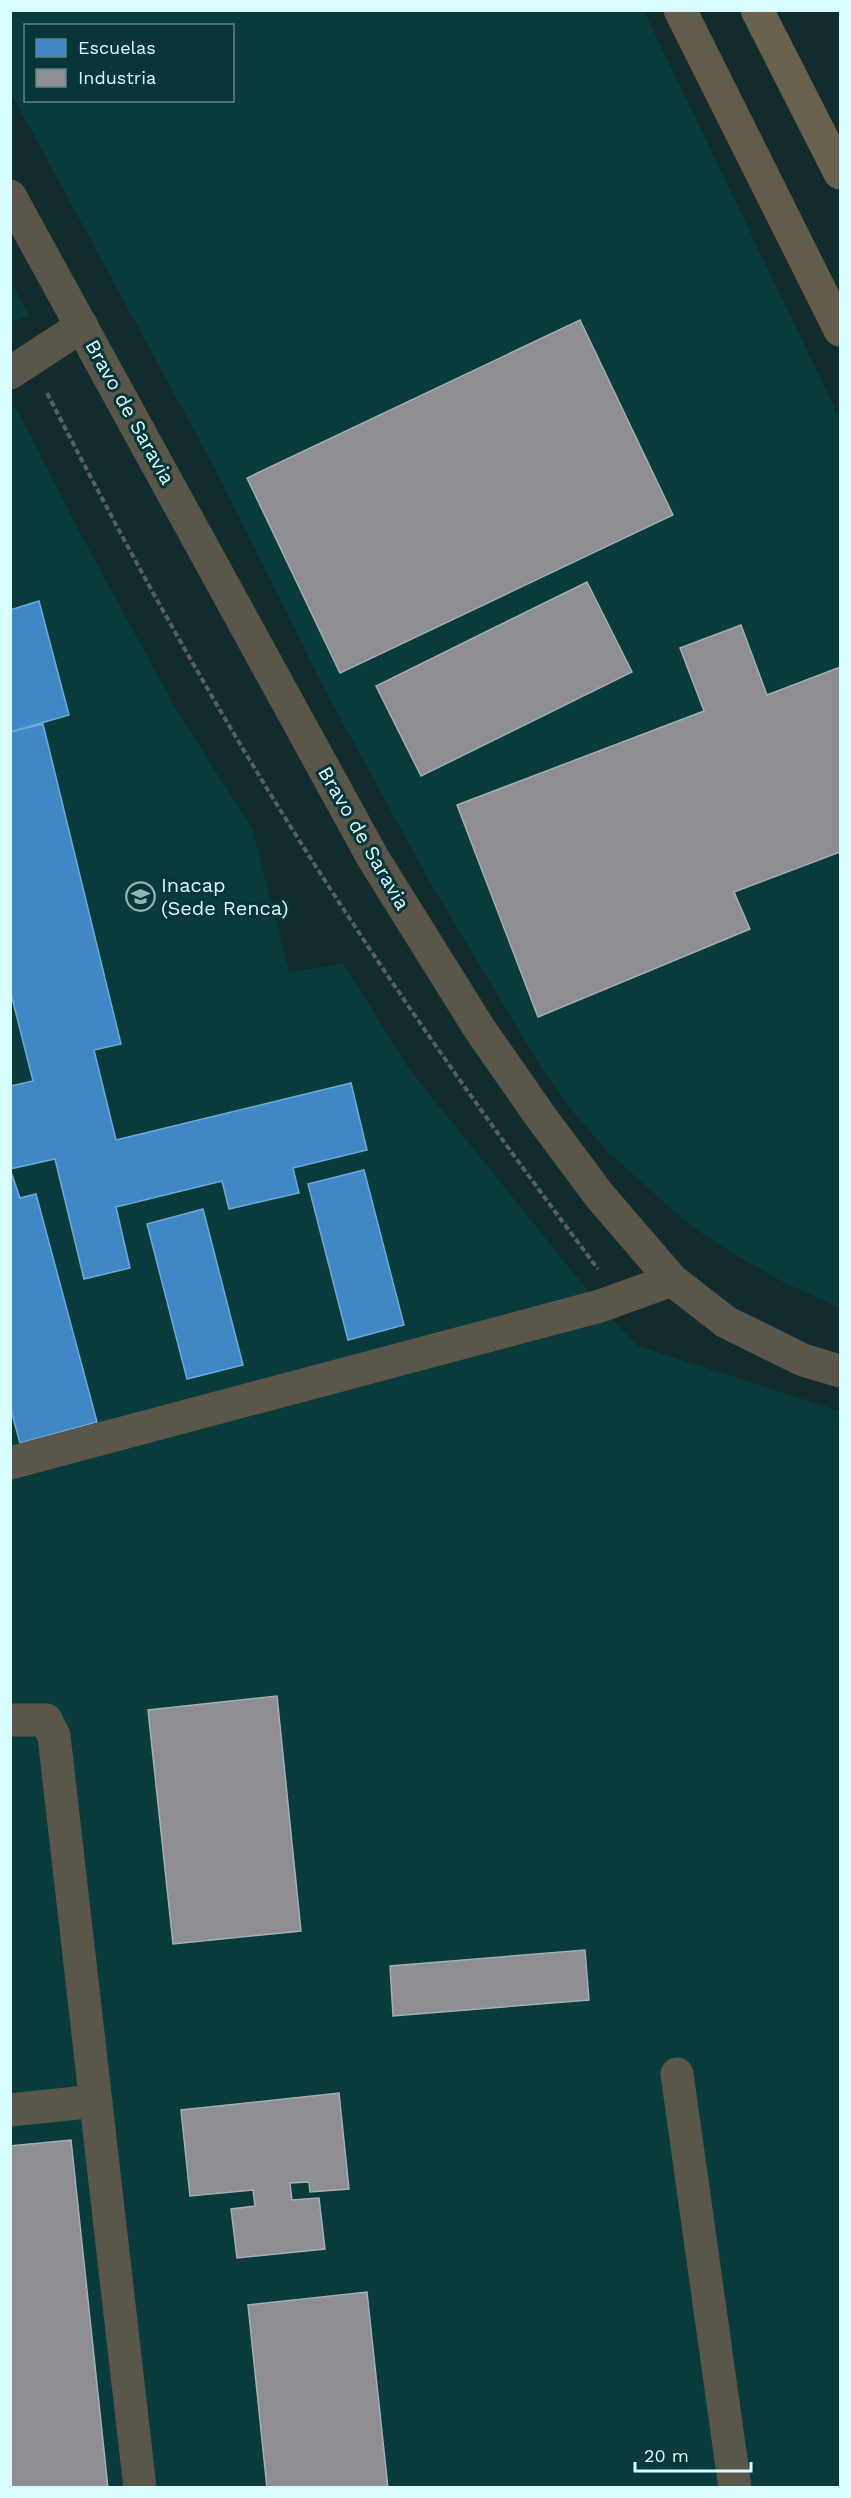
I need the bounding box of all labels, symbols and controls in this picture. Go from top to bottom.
legend [24,24,234,102]
text: Escuelas [78,37,156,58]
text: Industria [78,67,156,88]
street label: Bravo de Saravia [80,335,180,489]
street label: Bravo de Saravia [313,762,415,914]
place label: Inacap (Sede Renca) [161,873,289,920]
school or university icon: Inacap (Sede Renca) [124,880,156,912]
scale bar [635,2435,750,2473]
text: 20 m [644,2445,689,2466]

